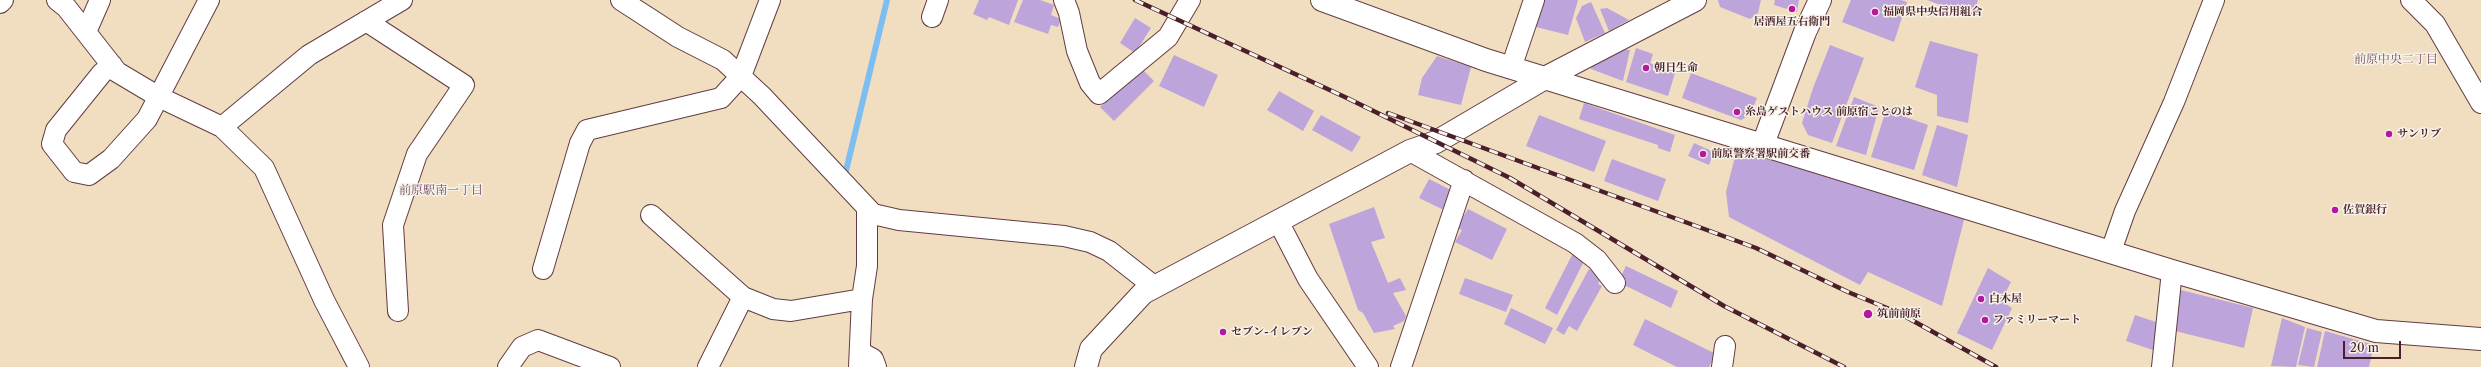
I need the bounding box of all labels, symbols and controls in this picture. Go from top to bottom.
marker: 居酒屋五右衛門 [1787,4,1797,14]
place label: 福岡県中央信用組合 [1883,5,1982,19]
marker: 福岡県中央信用組合 [1870,7,1880,17]
place label: 居酒屋五右衛門 [1754,15,1830,29]
district label: 前原中央二丁目 [2354,53,2438,67]
place label: 朝日生命 [1654,61,1698,75]
marker: 朝日生命 [1641,63,1651,73]
place label: 糸島ゲストハウス 前原宿ことのは [1745,105,1913,119]
marker: 糸島ゲストハウス 前原宿ことのは [1732,107,1742,117]
place label: サンリブ [2397,127,2441,141]
marker: サンリブ [2384,129,2394,139]
place label: 前原警察署駅前交番 [1711,147,1810,161]
marker: 前原警察署駅前交番 [1698,149,1708,159]
district label: 前原駅南一丁目 [399,184,483,198]
place label: 佐賀銀行 [2343,203,2387,217]
marker: 佐賀銀行 [2330,205,2340,215]
place label: 白木屋 [1989,292,2022,306]
marker: 白木屋 [1976,294,1986,304]
place label: 筑前前原 [1877,307,1921,321]
marker: 筑前前原 [1862,308,1874,320]
place label: ファミリーマート [1993,313,2081,327]
marker: ファミリーマート [1980,315,1990,325]
place label: セブン-イレブン [1231,325,1313,339]
marker: セブン-イレブン [1218,327,1228,337]
scale bar [2345,333,2403,359]
text: 20 m [2350,340,2379,355]

